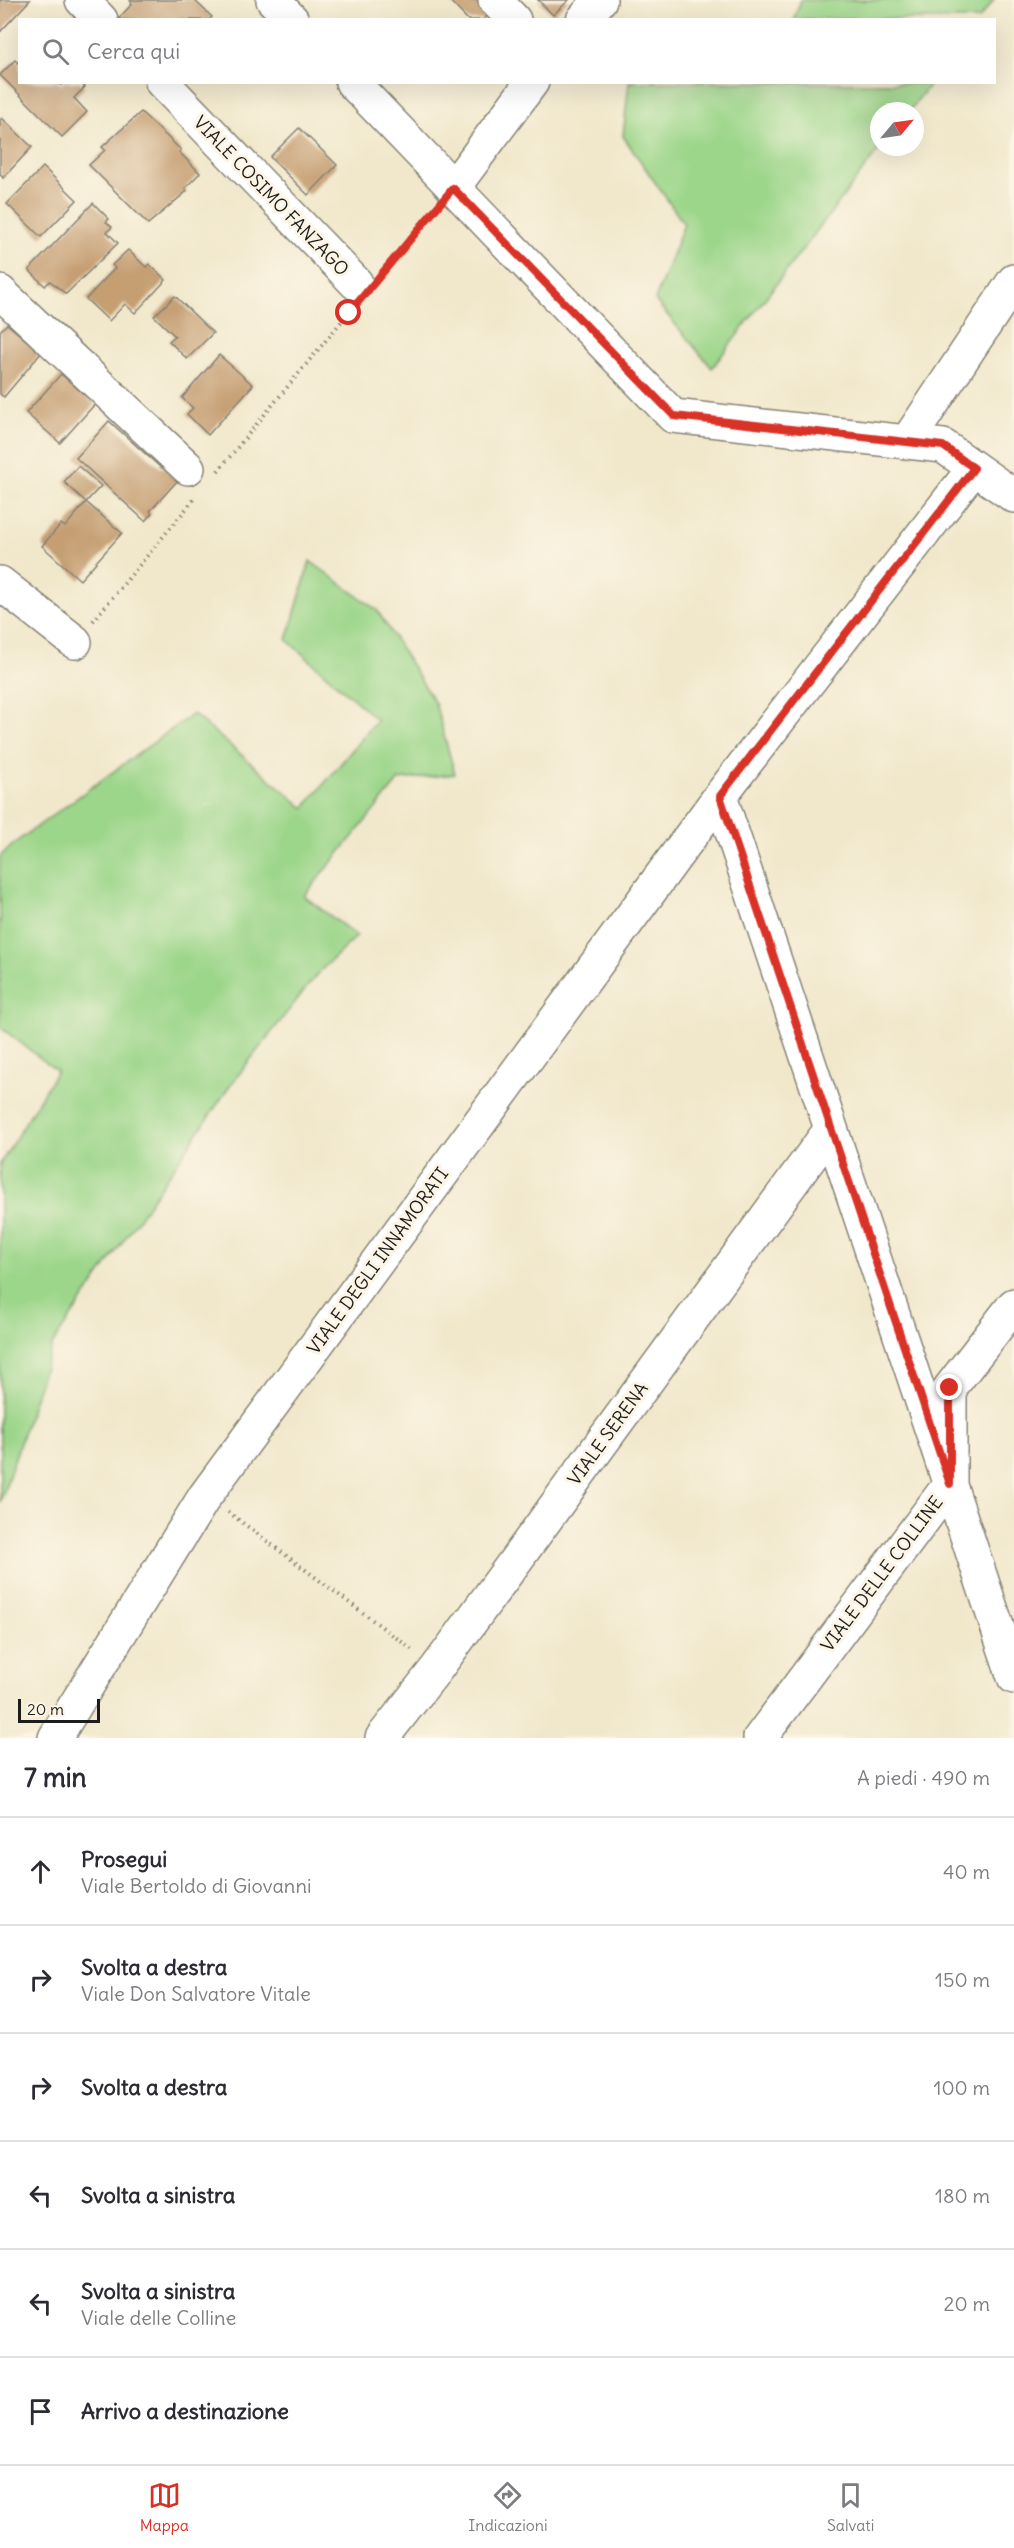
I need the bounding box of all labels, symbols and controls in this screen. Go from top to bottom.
search box [18,18,996,84]
icon: search [39,35,72,68]
text: Cerca qui [87,37,180,65]
north arrow [870,102,924,156]
street label: VIALE COSIMO FANZAGO [189,111,354,280]
route start [335,299,361,325]
street label: VIALE DEGLI INNAMORATI [302,1163,453,1359]
route end [936,1374,962,1400]
street label: VIALE SERENA [562,1378,653,1490]
street label: VIALE DELLE COLLINE [816,1491,948,1656]
scale bar [18,1696,100,1724]
text: 20 m [27,1699,64,1719]
text: 7 min [24,1761,87,1794]
text: A piedi · 490 m [857,1765,990,1790]
text: Prosegui [81,1845,167,1873]
icon: ahead [24,1855,57,1888]
text: 40 m [943,1859,990,1884]
text: Viale Bertoldo di Giovanni [81,1873,312,1898]
text: Svolta a destra [81,1953,227,1981]
icon: right [24,1963,57,1996]
text: 150 m [935,1967,990,1992]
text: Viale Don Salvatore Vitale [81,1981,311,2006]
icon: right [24,2071,57,2104]
text: Svolta a destra [81,2073,227,2101]
text: 100 m [933,2075,990,2100]
icon: left [24,2179,57,2212]
text: Svolta a sinistra [81,2181,235,2209]
text: 180 m [935,2183,990,2208]
text: Svolta a sinistra [81,2277,235,2305]
icon: left [24,2287,57,2320]
text: 20 m [944,2291,990,2316]
text: Viale delle Colline [81,2305,236,2330]
icon: arrive [24,2395,57,2428]
text: Arrivo a destinazione [81,2397,289,2425]
tab: Mappa [140,2479,189,2535]
tab: Indicazioni [468,2479,548,2535]
tab: Salvati [827,2479,874,2535]

